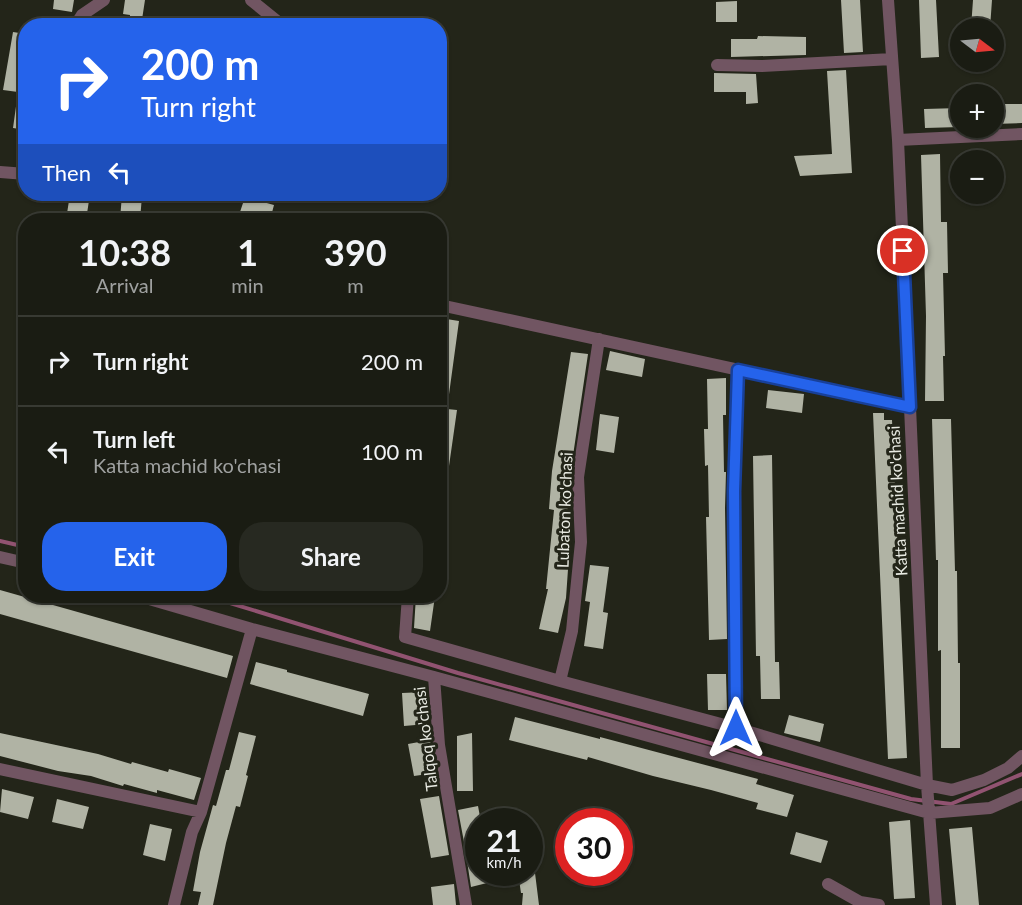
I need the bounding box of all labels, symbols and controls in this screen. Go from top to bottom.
north arrow [950,18,1004,72]
map controls [950,18,1004,204]
text: 200 m [141,39,259,89]
icon: right [42,42,120,120]
button: + [950,84,1004,138]
text: Turn right [141,90,256,123]
button: − [950,150,1004,204]
icon: left [103,156,136,189]
text: Then [42,159,91,186]
pin [877,225,928,276]
text: 10:38 [78,230,171,274]
text: 1 [237,230,258,274]
text: 390 [324,230,387,274]
icon: arrive [886,234,919,267]
text: Arrival [96,273,153,297]
text: min [231,273,264,297]
text: m [347,273,364,297]
icon: right [42,345,75,378]
text: Turn right [93,348,188,375]
text: 200 m [361,348,423,375]
street label: Katta machid ko'chasi [884,425,910,577]
text: Turn left [93,426,175,453]
icon: left [42,435,75,468]
text: 100 m [361,438,423,465]
street label: Lubaton ko'chasi [552,452,576,568]
text: Katta machid ko'chasi [93,453,281,477]
button: Exit [42,522,227,591]
button: Share [239,522,423,591]
street label: Talqoq ko'chasi [409,686,441,792]
position arrow [704,696,768,760]
speed limit sign: 30 [555,808,633,886]
text: 21 [487,822,521,858]
text: km/h [486,853,522,871]

